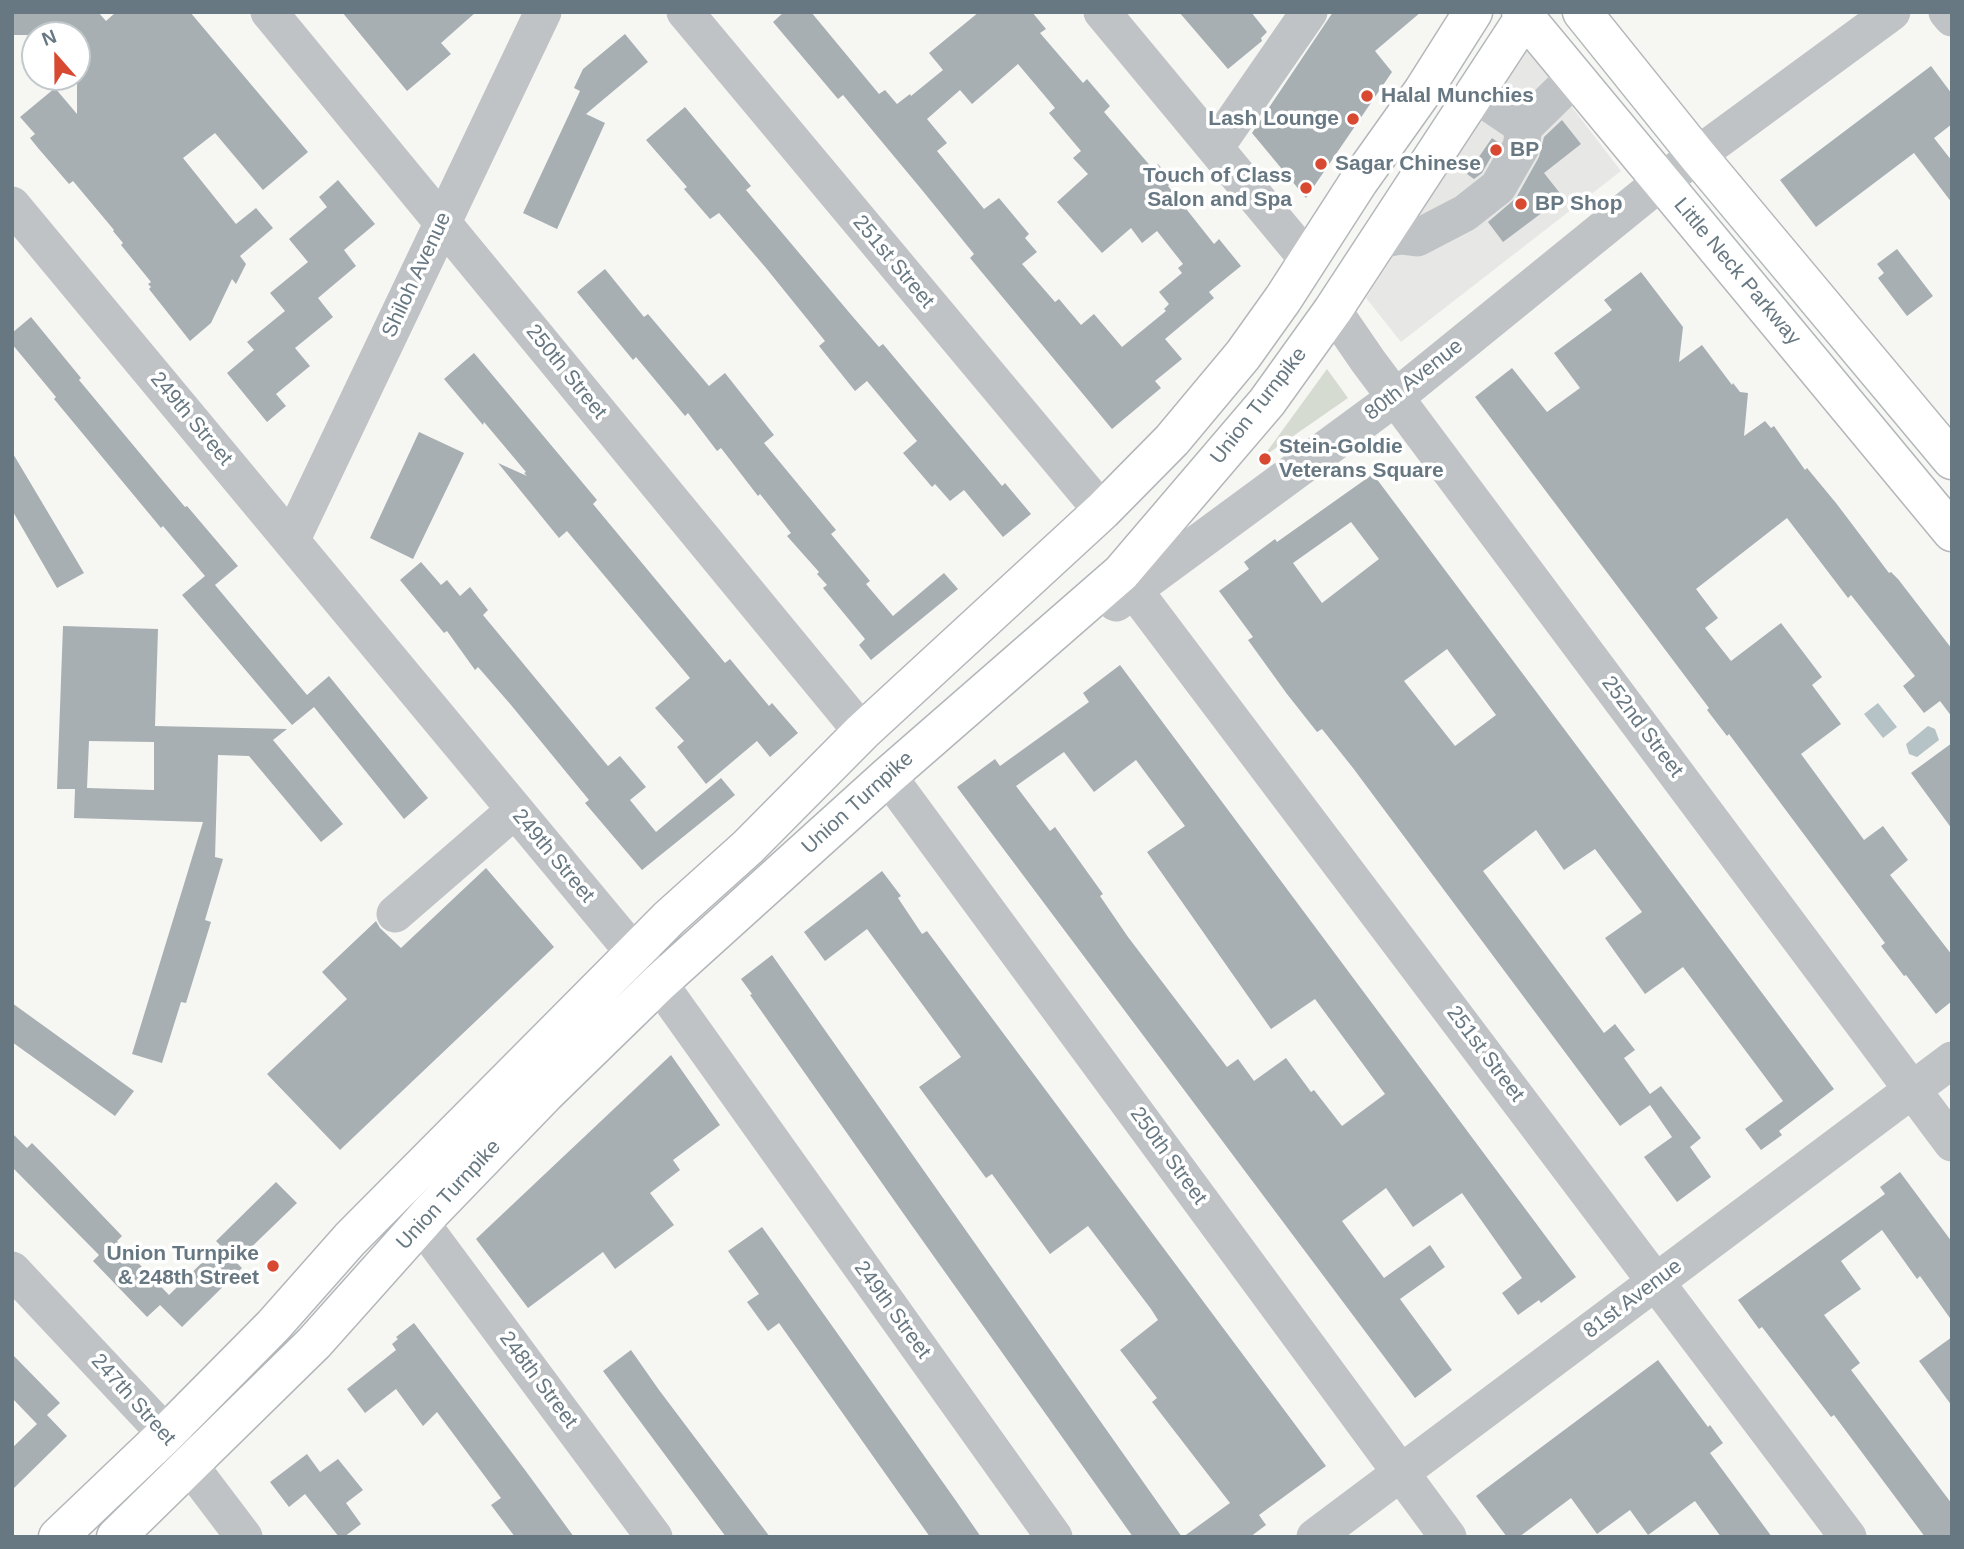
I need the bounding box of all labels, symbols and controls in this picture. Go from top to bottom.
north arrow [21,21,91,91]
text: N [39,26,59,50]
place label: Halal Munchies [1381,83,1534,109]
marker: Halal Munchies [1359,88,1375,104]
place label: Lash Lounge [1208,106,1339,132]
marker: Lash Lounge [1345,111,1361,127]
place label: BP [1510,137,1539,163]
marker: BP [1488,142,1504,158]
place label: Sagar Chinese [1335,151,1481,177]
marker: Sagar Chinese [1313,156,1329,172]
place label: Touch of Class Salon and Spa [1143,163,1292,213]
marker: Touch of Class Salon and Spa [1298,180,1314,196]
place label: BP Shop [1535,191,1622,217]
street label: Little Neck Parkway [1668,193,1806,351]
marker: BP Shop [1513,196,1529,212]
street label: Shiloh Avenue [377,208,457,342]
street label: 251st Street [847,211,939,313]
street label: 250th Street [520,320,612,424]
street label: 80th Avenue [1360,334,1468,426]
street label: Union Turnpike [1205,342,1313,470]
street label: 249th Street [145,367,237,471]
place label: Stein-Goldie Veterans Square [1279,434,1444,484]
marker: Stein-Goldie Veterans Square [1257,451,1273,467]
street label: 252nd Street [1596,671,1688,783]
street label: Union Turnpike [797,746,919,860]
street label: 249th Street [507,804,599,908]
street label: 251st Street [1441,1001,1529,1107]
street label: 250th Street [1124,1102,1212,1210]
street label: Union Turnpike [391,1135,507,1255]
place label: Union Turnpike & 248th Street [107,1241,259,1291]
street label: 81st Avenue [1579,1254,1687,1344]
street label: 249th Street [848,1256,936,1364]
marker: Union Turnpike & 248th Street [265,1258,281,1274]
street label: 248th Street [494,1327,582,1433]
street label: 247th Street [85,1349,181,1451]

